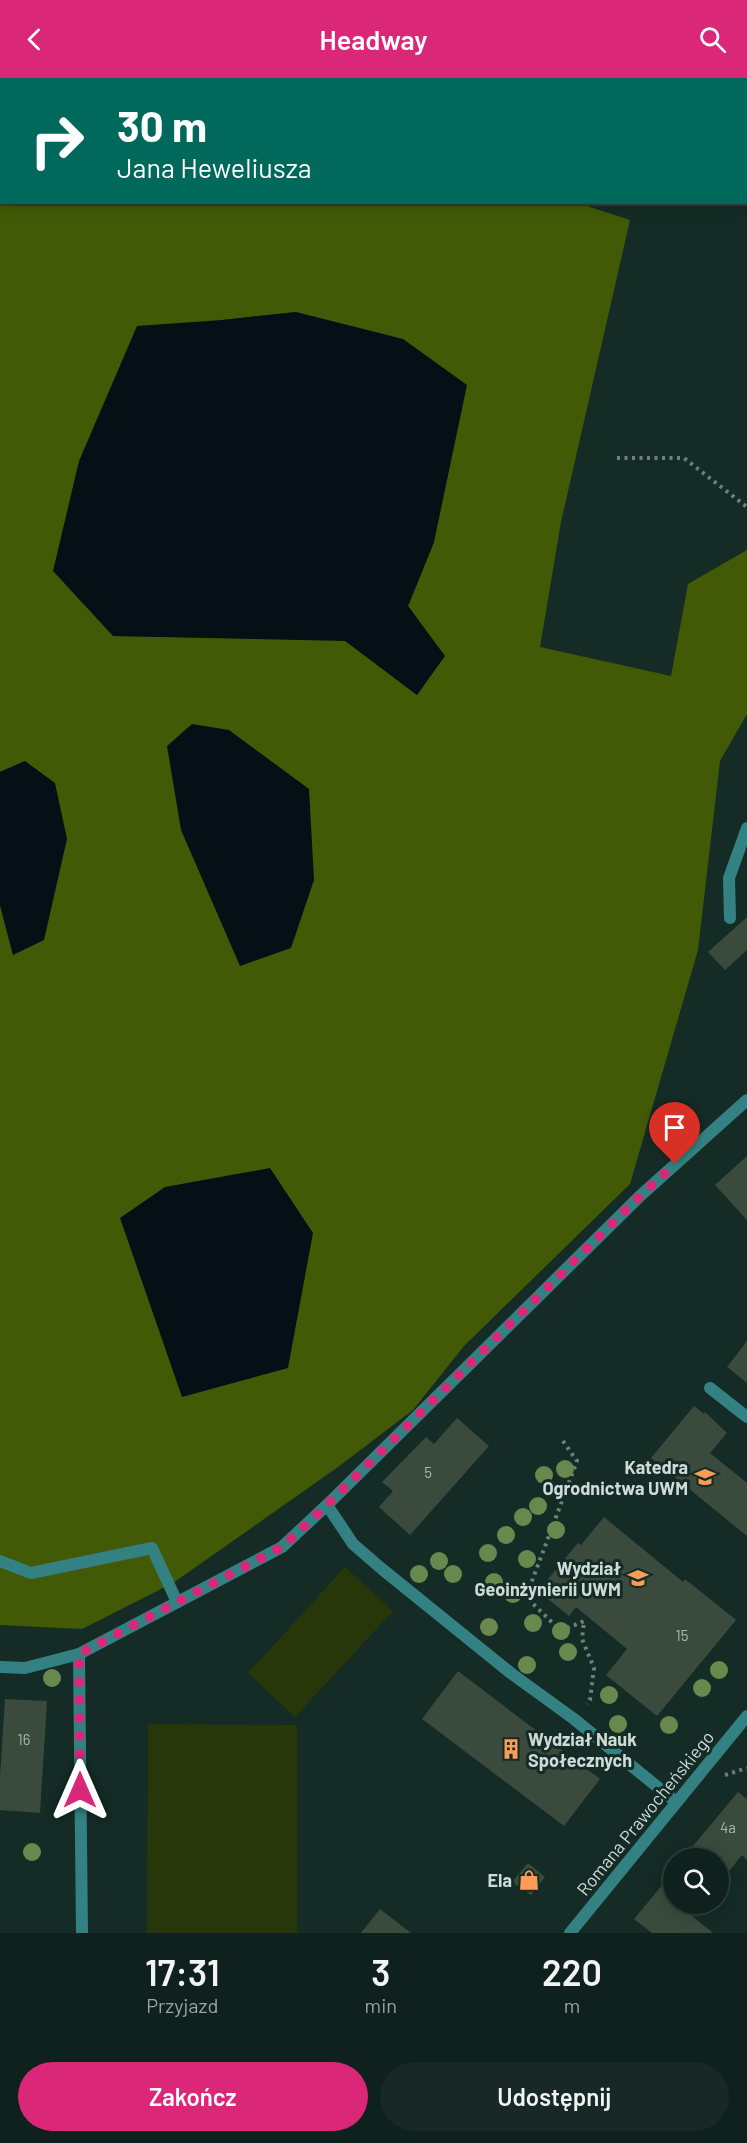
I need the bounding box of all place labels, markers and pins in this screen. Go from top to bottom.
pin [649,1102,700,1164]
place label: Katedra Ogrodnictwa UWM [542,1456,688,1499]
school or university icon: Katedra Ogrodnictwa UWM [693,1465,717,1489]
place label: Wydział Geoinżynierii UWM [474,1557,621,1600]
school or university icon: Wydział Geoinżynierii UWM [626,1566,650,1590]
place label: Wydział Nauk Społecznych [528,1728,637,1771]
building icon: Wydział Nauk Społecznych [499,1737,523,1761]
shop icon: Ela [517,1868,541,1892]
place label: Ela [488,1869,512,1891]

